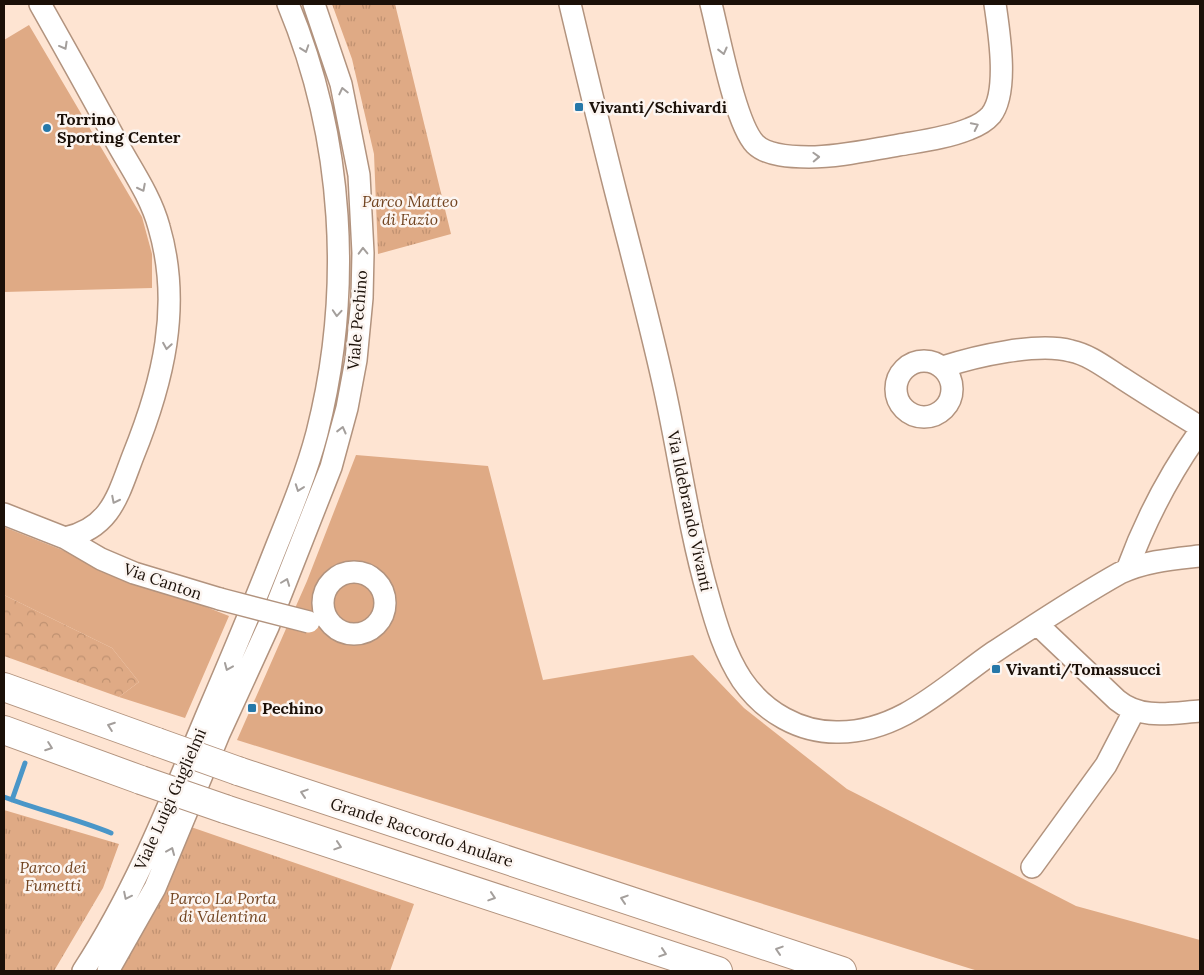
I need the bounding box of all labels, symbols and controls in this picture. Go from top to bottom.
one-way arrow [57,41,67,50]
one-way arrow [299,45,309,53]
one-way arrow [717,47,728,56]
one-way arrow [338,86,349,95]
place label: Vivanti/Schivardi [589,97,727,118]
marker: Vivanti/Schivardi [573,101,585,113]
place label: Torrino Sporting Center [57,109,181,147]
marker: Torrino Sporting Center [41,122,53,134]
one-way arrow [970,122,979,132]
one-way arrow [812,151,820,162]
one-way arrow [136,183,146,192]
park label: Parco Matteo di Fazio [362,191,458,229]
one-way arrow [357,247,368,255]
street label: Viale Pechino [343,269,371,372]
one-way arrow [331,309,342,317]
one-way arrow [162,342,172,351]
one-way arrow [336,425,347,434]
street label: Via Ildebrando Vivanti [663,428,717,593]
one-way arrow [295,484,305,492]
one-way arrow [111,495,121,504]
street label: Via Canton [120,558,205,604]
one-way arrow [280,578,290,587]
place label: Vivanti/Tomassucci [1006,659,1161,680]
one-way arrow [223,662,234,671]
marker: Vivanti/Tomassucci [990,663,1002,675]
place label: Pechino [262,698,323,718]
marker: Pechino [246,702,258,714]
one-way arrow [107,722,115,732]
street label: Viale Luigi Guglielmi [129,725,210,874]
one-way arrow [45,741,53,751]
one-way arrow [300,789,309,799]
street label: Grande Raccordo Anulare [328,793,516,871]
one-way arrow [333,840,341,850]
one-way arrow [164,847,175,856]
park label: Parco dei Fumetti [20,857,86,895]
park label: Parco La Porta di Valentina [169,888,277,926]
one-way arrow [123,890,133,899]
one-way arrow [487,892,496,902]
one-way arrow [621,895,629,905]
one-way arrow [775,946,783,956]
one-way arrow [658,947,667,957]

